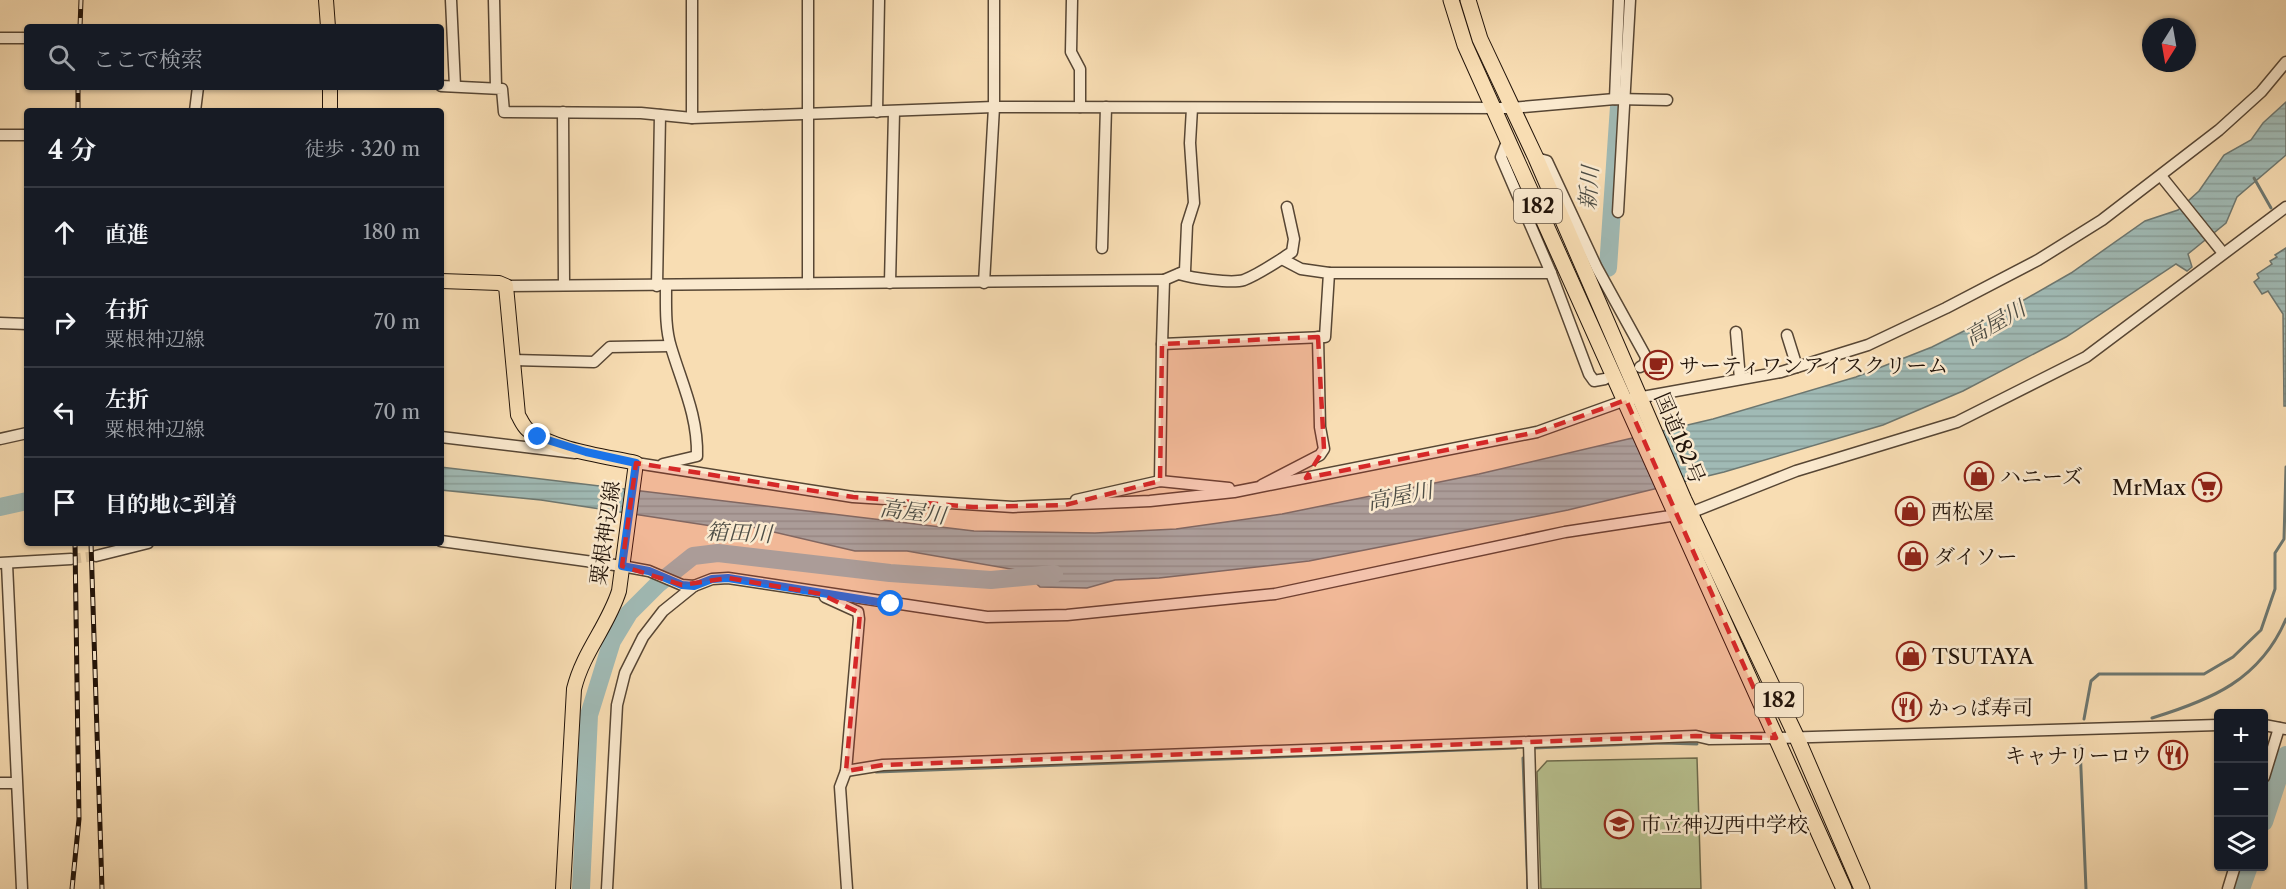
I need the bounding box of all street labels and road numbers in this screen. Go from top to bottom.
road number: 182 [1514,189,1562,223]
street label: 国道182号 [1650,389,1710,487]
street label: 粟根神辺線 [585,479,625,587]
road number: 182 [1755,683,1803,717]

